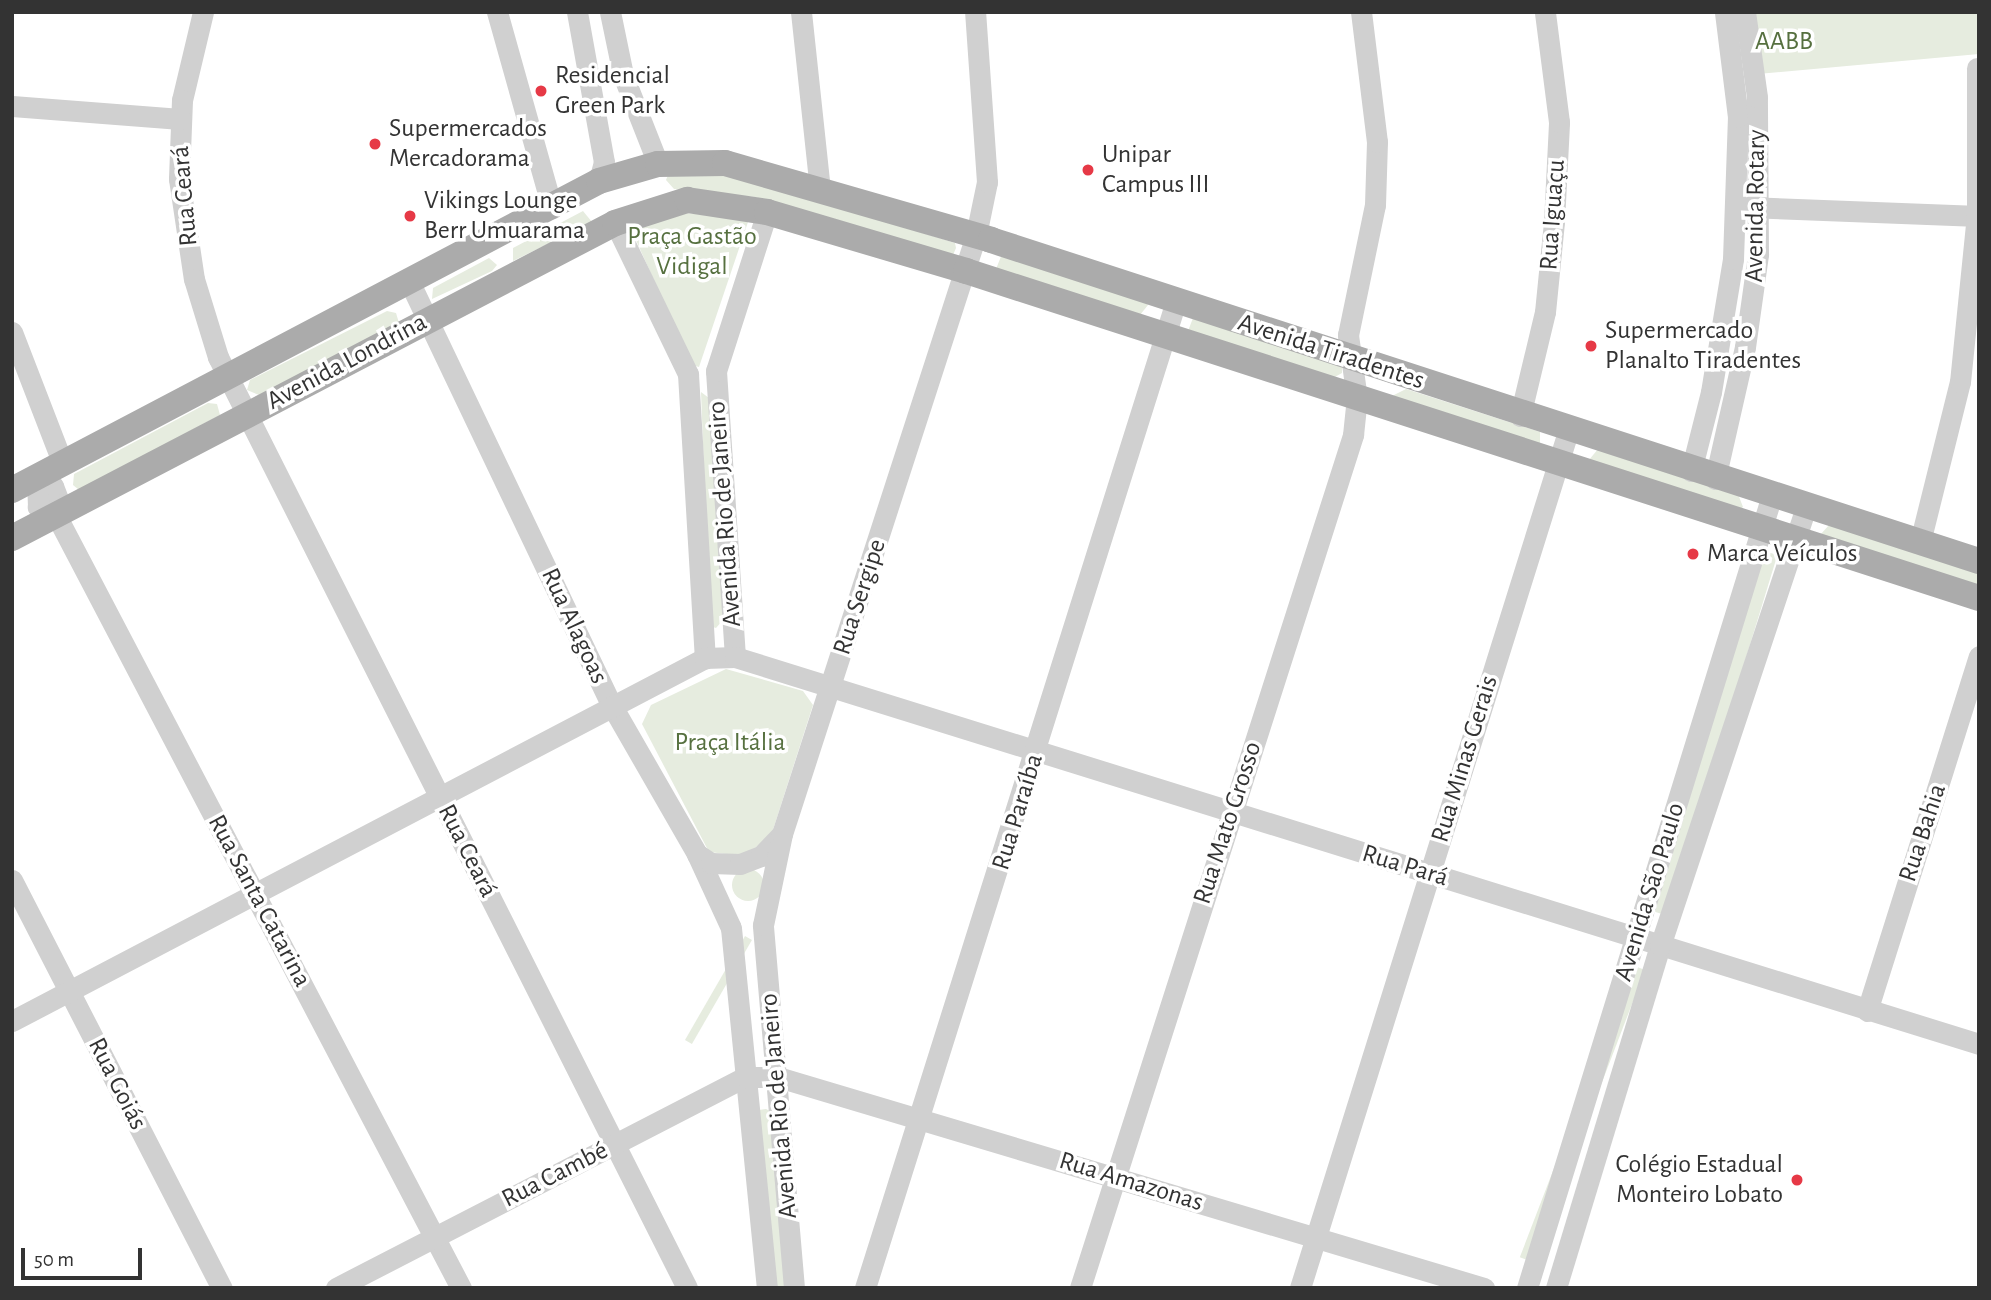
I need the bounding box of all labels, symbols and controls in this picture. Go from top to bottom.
park label: AABB [1755,26,1813,58]
place label: Residencial Green Park [555,60,670,122]
marker: Residencial Green Park [533,83,549,99]
place label: Supermercados Mercadorama [389,113,547,174]
street label: Avenida Rotary [1739,129,1773,283]
marker: Supermercados Mercadorama [367,136,383,152]
place label: Unipar Campus III [1102,139,1209,200]
street label: Rua Ceará [165,145,205,247]
street label: Rua Iguaçu [1534,159,1572,271]
marker: Unipar Campus III [1080,162,1096,178]
place label: Vikings Lounge Berr Umuarama [424,185,585,246]
marker: Vikings Lounge Berr Umuarama [402,208,418,224]
park label: Praça Gastão Vidigal [627,221,757,282]
street label: Avenida Londrina [262,307,432,417]
street label: Avenida Tiradentes [1234,307,1428,397]
place label: Supermercado Planalto Tiradentes [1605,315,1801,376]
marker: Supermercado Planalto Tiradentes [1583,338,1599,354]
street label: Avenida Rio de Janeiro [702,400,748,628]
street label: Rua Sergipe [827,535,893,659]
place label: Marca Veículos [1707,538,1857,570]
marker: Marca Veículos [1685,546,1701,562]
street label: Rua Alagoas [534,563,614,689]
street label: Rua Minas Gerais [1425,672,1505,846]
park label: Praça Itália [674,727,786,759]
street label: Rua Mato Grosso [1187,738,1269,908]
street label: Rua Paraíba [986,750,1050,874]
street label: Rua Bahia [1893,780,1953,886]
street label: Rua Ceará [430,799,504,903]
street label: Avenida São Paulo [1608,799,1692,985]
street label: Rua Santa Catarina [200,809,318,993]
street label: Rua Pará [1358,838,1452,894]
street label: Avenida Rio de Janeiro [754,992,804,1220]
street label: Rua Goiás [81,1033,153,1135]
street label: Rua Cambé [497,1135,613,1215]
street label: Rua Amazonas [1055,1145,1207,1219]
place label: Colégio Estadual Monteiro Lobato [1615,1149,1783,1210]
marker: Colégio Estadual Monteiro Lobato [1789,1172,1805,1188]
scale bar [24,1234,145,1278]
text: 50 m [34,1249,74,1270]

